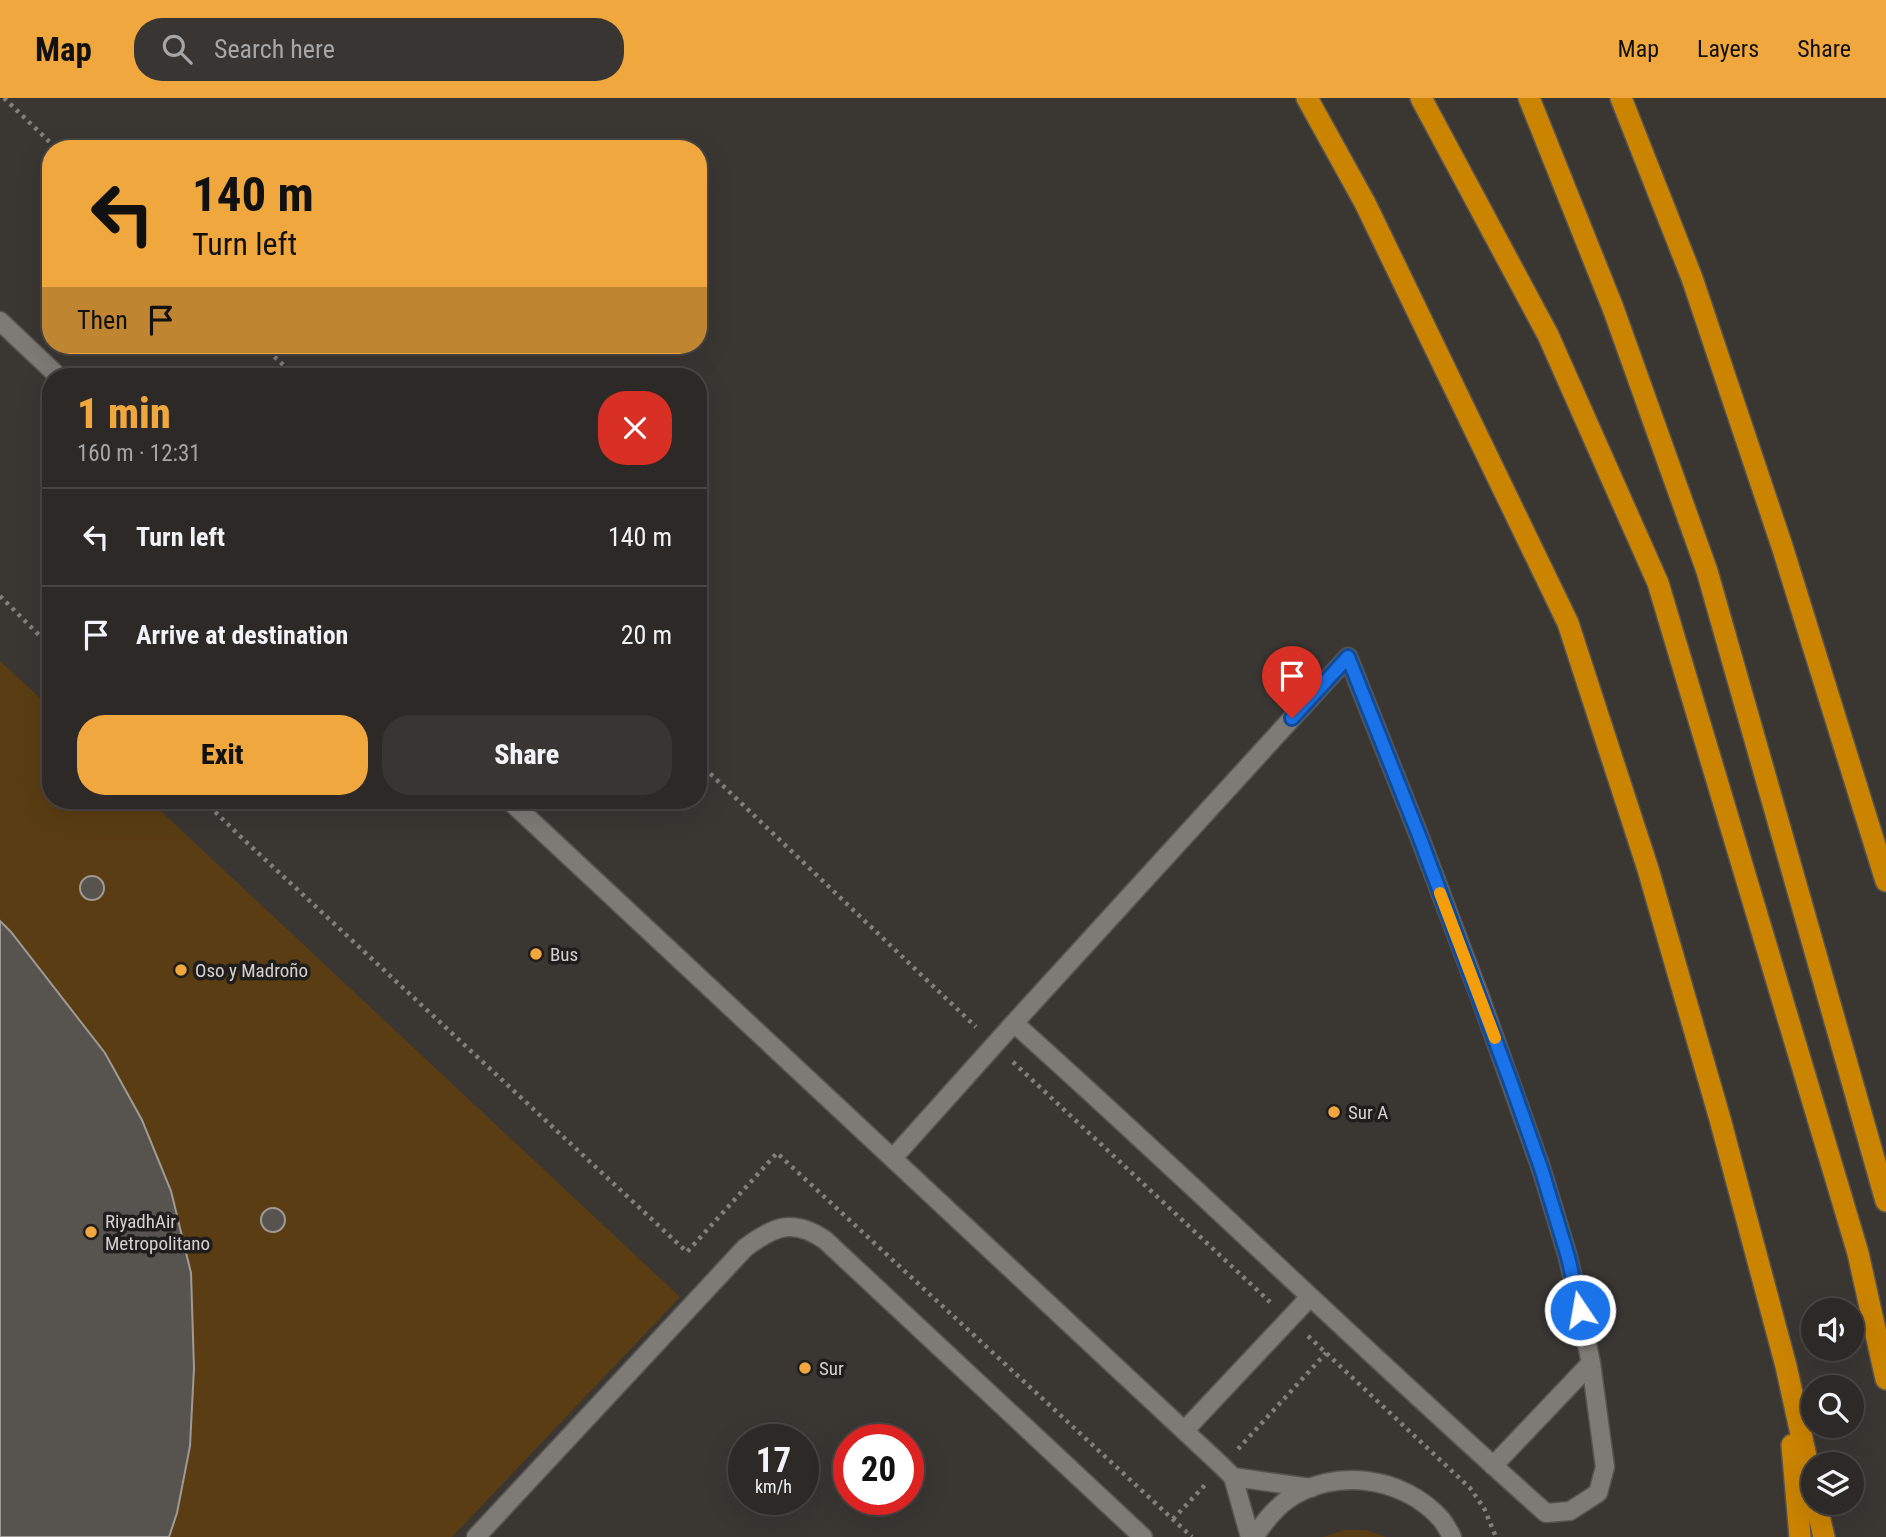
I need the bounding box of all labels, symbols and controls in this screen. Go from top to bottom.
search box [134,18,624,81]
text: Map [35,30,92,69]
icon: search [158,30,196,68]
text: Search here [214,34,335,64]
text: Map [1618,35,1659,63]
text: Layers [1697,35,1759,63]
text: Share [1797,35,1851,63]
text: 140 m [192,166,314,223]
icon: left [77,168,168,259]
text: Turn left [192,225,297,263]
icon: arrive [142,301,180,339]
text: Then [77,305,128,335]
text: 1 min [77,389,171,438]
button: close [598,391,672,465]
text: 160 m · 12:31 [77,440,201,467]
icon: left [77,518,115,556]
text: Turn left [136,522,225,552]
text: 140 m [608,522,672,552]
icon: arrive [77,616,115,654]
text: Arrive at destination [136,620,348,650]
text: 20 m [621,620,672,650]
pin [1262,646,1322,718]
icon: arrive [1273,657,1311,695]
button: Exit [77,715,368,795]
button: Share [382,715,672,795]
place label: Bus [550,943,578,966]
marker: Bus [528,946,544,962]
place label: Oso y Madroño [195,959,308,982]
marker: Oso y Madroño [173,962,189,978]
place label: Sur A [1348,1101,1388,1124]
marker: Sur A [1326,1104,1342,1120]
place label: RiyadhAir Metropolitano [105,1210,210,1255]
marker: RiyadhAir Metropolitano [83,1224,99,1240]
position arrow [1543,1273,1617,1347]
map controls [1801,1298,1864,1515]
button: sound [1801,1298,1864,1361]
place label: Sur [819,1357,844,1380]
marker: Sur [797,1360,813,1376]
button: search [1801,1375,1864,1438]
speed limit sign: 20 [833,1424,924,1515]
text: 17 [756,1440,791,1481]
button: layers [1801,1452,1864,1515]
text: km/h [755,1476,792,1497]

